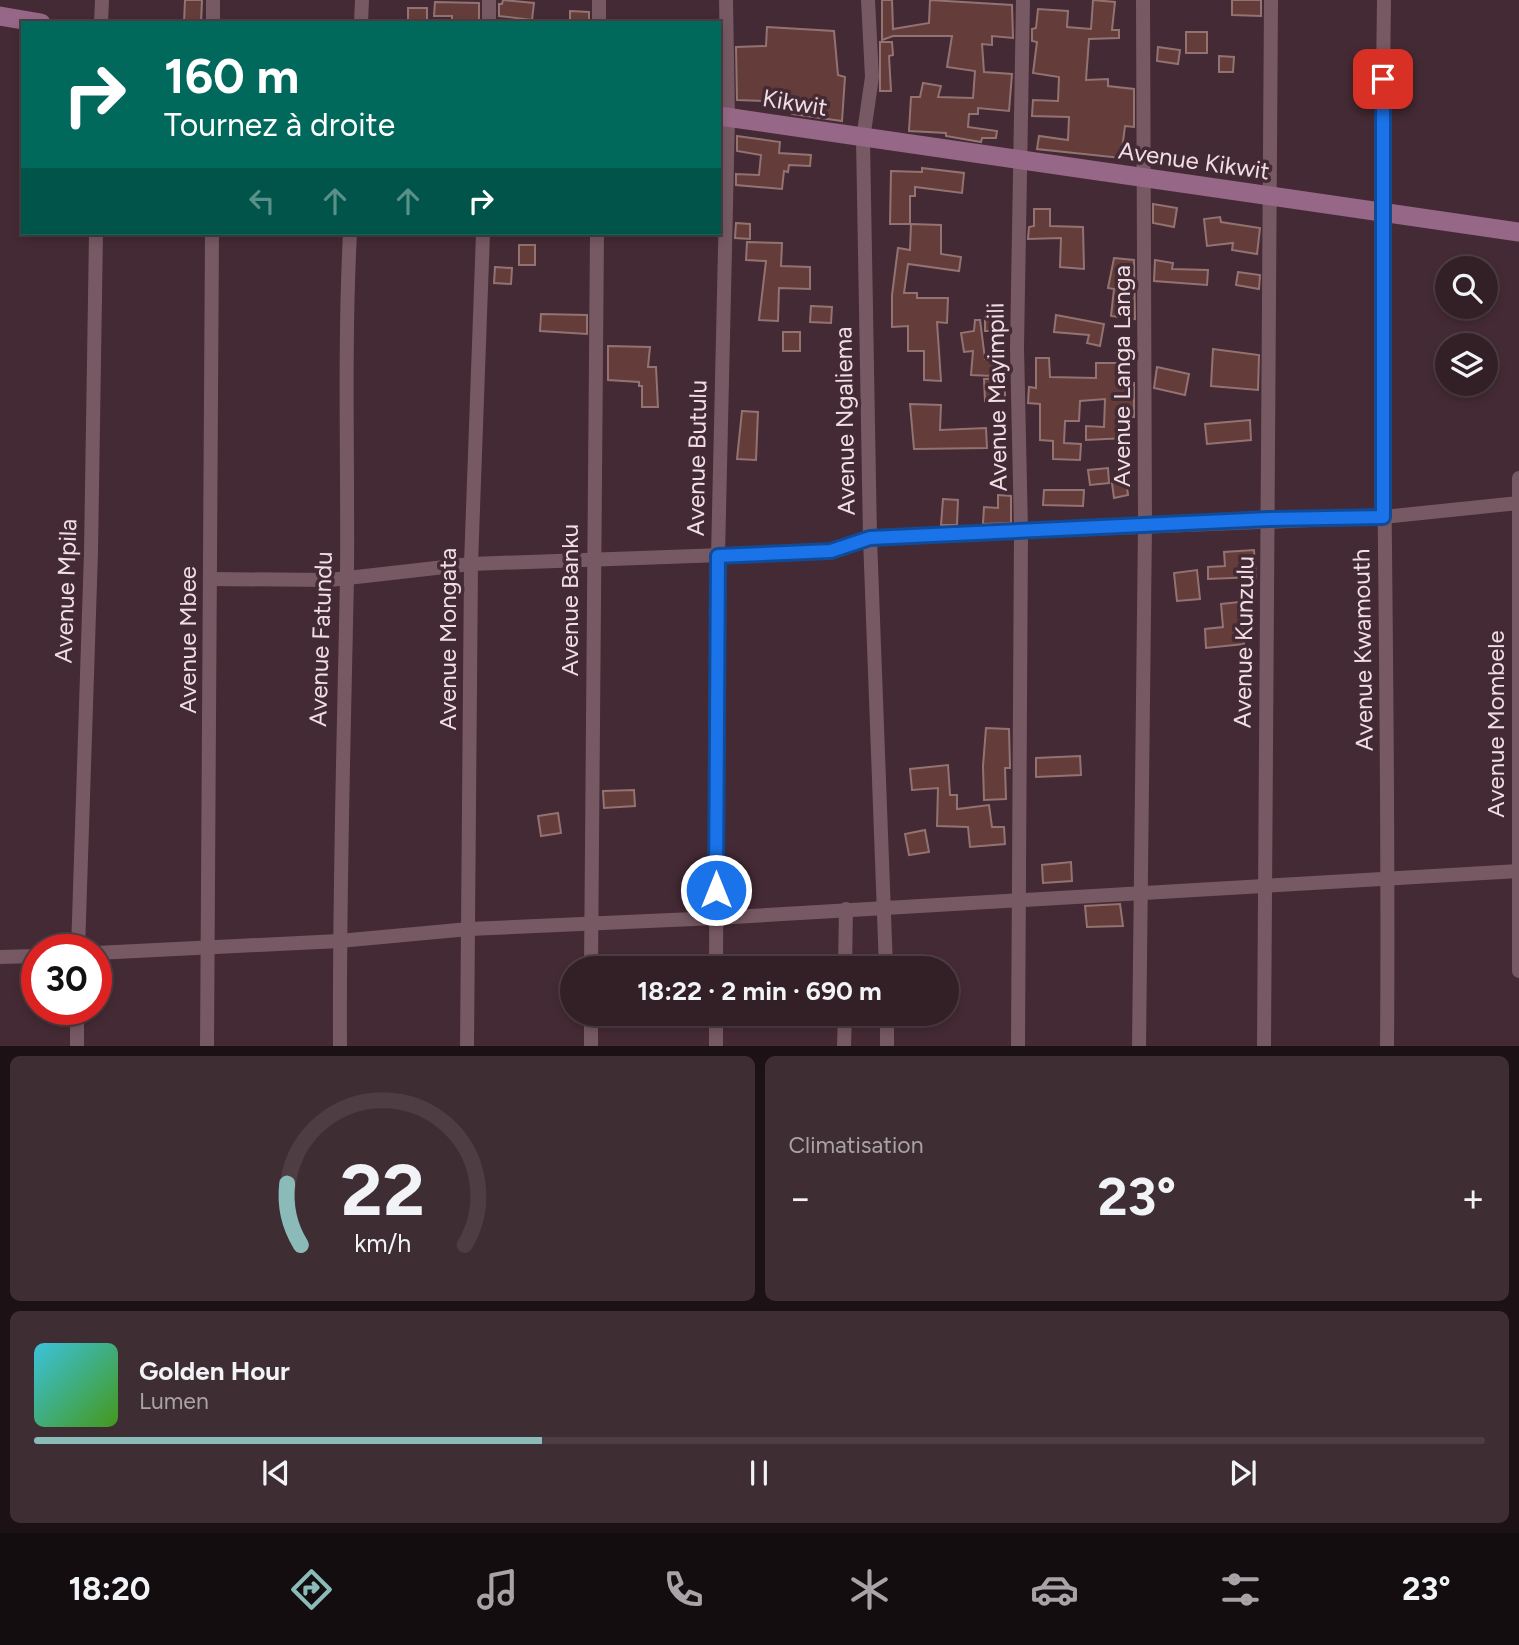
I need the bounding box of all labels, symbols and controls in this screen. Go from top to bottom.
text: 160 m [164,46,299,105]
icon: right [49,49,140,140]
pin [1353,49,1413,109]
icon: arrive [1364,60,1402,98]
street label: Kikwit [761,83,830,122]
text: Tournez à droite [164,106,395,144]
street label: Avenue Kikwit [1117,136,1272,185]
icon: left [243,182,281,220]
icon: ahead [316,182,354,220]
icon: ahead [389,182,427,220]
icon: right [462,182,500,220]
map controls [1435,256,1498,396]
button: search [1435,256,1498,319]
street label: Avenue Langa Langa [1107,265,1136,487]
street label: Avenue Mayimpili [980,302,1013,492]
street label: Avenue Ngaliema [828,326,861,516]
button: layers [1435,333,1498,396]
street label: Avenue Butulu [681,380,712,536]
street label: Avenue Mpila [48,518,83,664]
street label: Avenue Banku [555,524,584,676]
street label: Avenue Mongata [433,548,462,730]
street label: Avenue Kwamouth [1346,549,1379,752]
street label: Avenue Fatundu [303,551,338,727]
street label: Avenue Kunzulu [1227,556,1260,728]
street label: Avenue Mbee [173,566,202,714]
street label: Avenue Mombele [1481,630,1510,818]
position arrow [679,853,753,927]
speed limit sign: 30 [21,934,112,1025]
text: 18:22 · 2 min · 690 m [637,975,882,1007]
text: Climatisation [789,1131,923,1159]
text: 22 [340,1146,424,1233]
text: 23° [1097,1166,1176,1228]
text: − [789,1175,812,1221]
text: + [1461,1175,1485,1221]
text: km/h [354,1227,411,1257]
text: Golden Hour [139,1355,290,1387]
text: Lumen [139,1387,209,1415]
icon: previous [257,1454,295,1492]
icon: pause [740,1454,778,1492]
icon: next [1224,1454,1262,1492]
icon: directions [287,1565,336,1614]
icon: music [473,1565,522,1614]
icon: phone [659,1565,708,1614]
icon: climate [845,1565,894,1614]
icon: car [1030,1565,1079,1614]
icon: filters [1216,1565,1265,1614]
text: 18:20 [68,1570,150,1608]
text: 23° [1402,1570,1451,1608]

